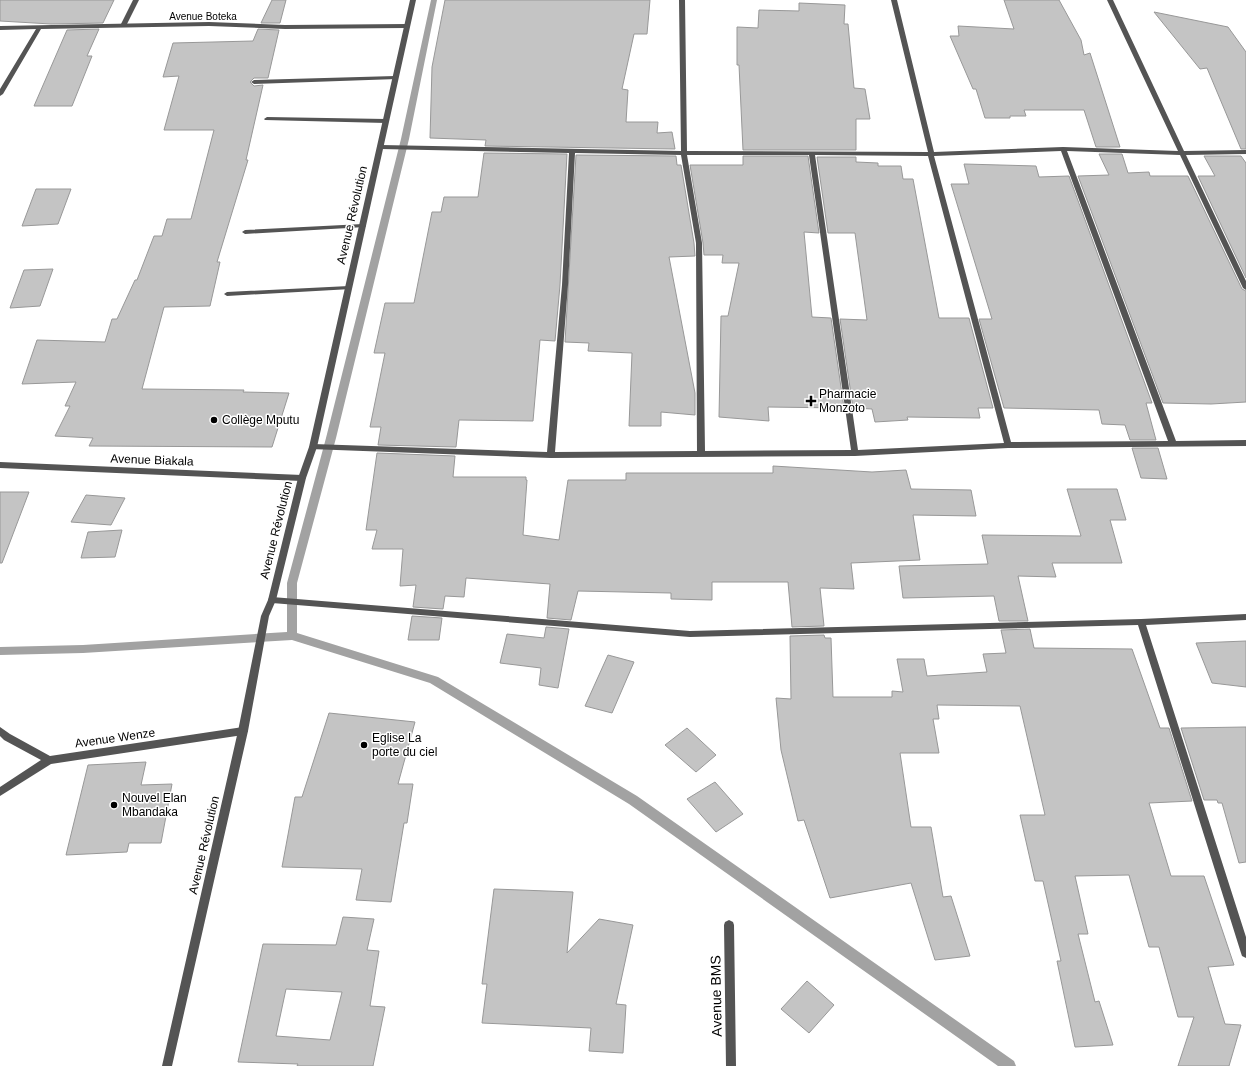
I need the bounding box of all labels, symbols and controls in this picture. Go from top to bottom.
street label: Avenue Boteka [169,11,237,22]
street label: Avenue Révolution [334,164,370,266]
place label: Pharmacie Monzoto [819,387,877,415]
marker: Pharmacie Monzoto [806,396,816,406]
place label: Collège Mputu [222,413,299,427]
marker: Collège Mputu [209,415,219,425]
street label: Avenue Biakala [110,452,194,468]
street label: Avenue Révolution [257,480,295,580]
street label: Avenue Wenze [74,725,156,751]
place label: Eglise La porte du ciel [372,731,437,759]
marker: Eglise La porte du ciel [359,740,369,750]
place label: Nouvel Elan Mbandaka [122,791,187,819]
street label: Avenue Révolution [186,794,222,896]
marker: Nouvel Elan Mbandaka [109,800,119,810]
street label: Avenue BMS [707,955,725,1037]

